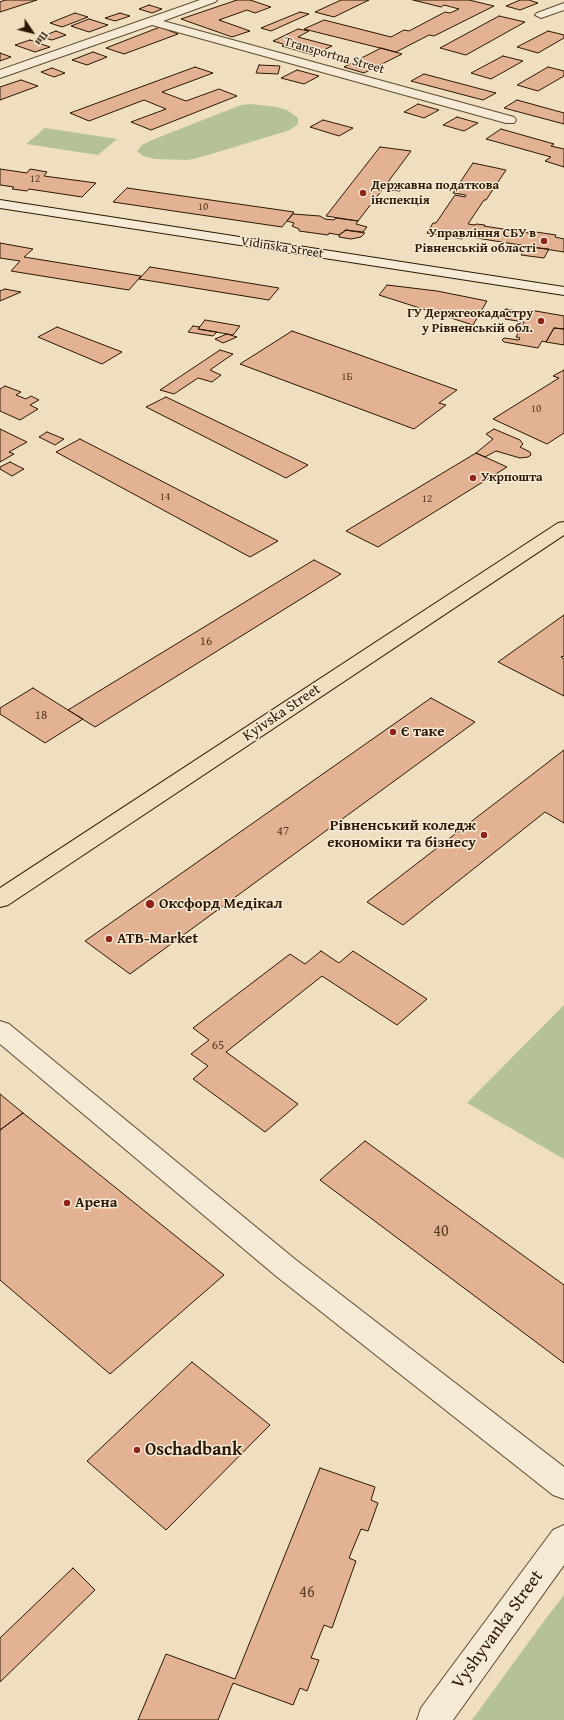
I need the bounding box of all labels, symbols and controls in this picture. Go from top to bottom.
north arrow [12,12,52,52]
text: Пн [31,28,52,49]
street label: Transportna Street [282,34,386,78]
house number: 12 [30,172,40,186]
place label: Державна податкова інспекція [371,178,499,209]
marker: Державна податкова інспекція [358,188,368,198]
house number: 10 [198,200,208,214]
place label: Управління СБУ в Рівненській області [415,226,536,257]
street label: Vidinska Street [239,234,325,262]
marker: Управління СБУ в Рівненській області [539,236,549,246]
place label: ГУ Держгеокадастру у Рівненській обл. [407,306,533,337]
marker: ГУ Держгеокадастру у Рівненській обл. [536,316,546,326]
house number: 1Б [341,370,353,384]
house number: 10 [531,402,541,416]
place label: Укрпошта [481,470,543,486]
marker: Укрпошта [468,473,478,483]
house number: 14 [160,490,170,504]
house number: 12 [422,492,432,506]
house number: 16 [200,634,212,650]
street label: Kyivska Street [240,680,324,746]
house number: 18 [35,708,47,724]
place label: Є таке [401,723,445,741]
marker: Є таке [388,727,398,737]
place label: Рівненський коледж економіки та бізнесу [327,817,476,852]
house number: 47 [277,824,289,840]
marker: Рівненський коледж економіки та бізнесу [479,830,489,840]
place label: Оксфорд Медікал [159,895,282,913]
marker: Оксфорд Медікал [144,898,156,910]
place label: ATB-Market [117,930,198,948]
marker: ATB-Market [104,934,114,944]
house number: 65 [212,1038,224,1054]
place label: Арена [75,1194,117,1212]
marker: Арена [62,1198,72,1208]
house number: 40 [433,1222,449,1242]
place label: Oschadbank [145,1439,242,1461]
marker: Oschadbank [132,1445,142,1455]
street label: Vyshyvanka Street [448,1566,548,1694]
house number: 46 [299,1583,315,1603]

